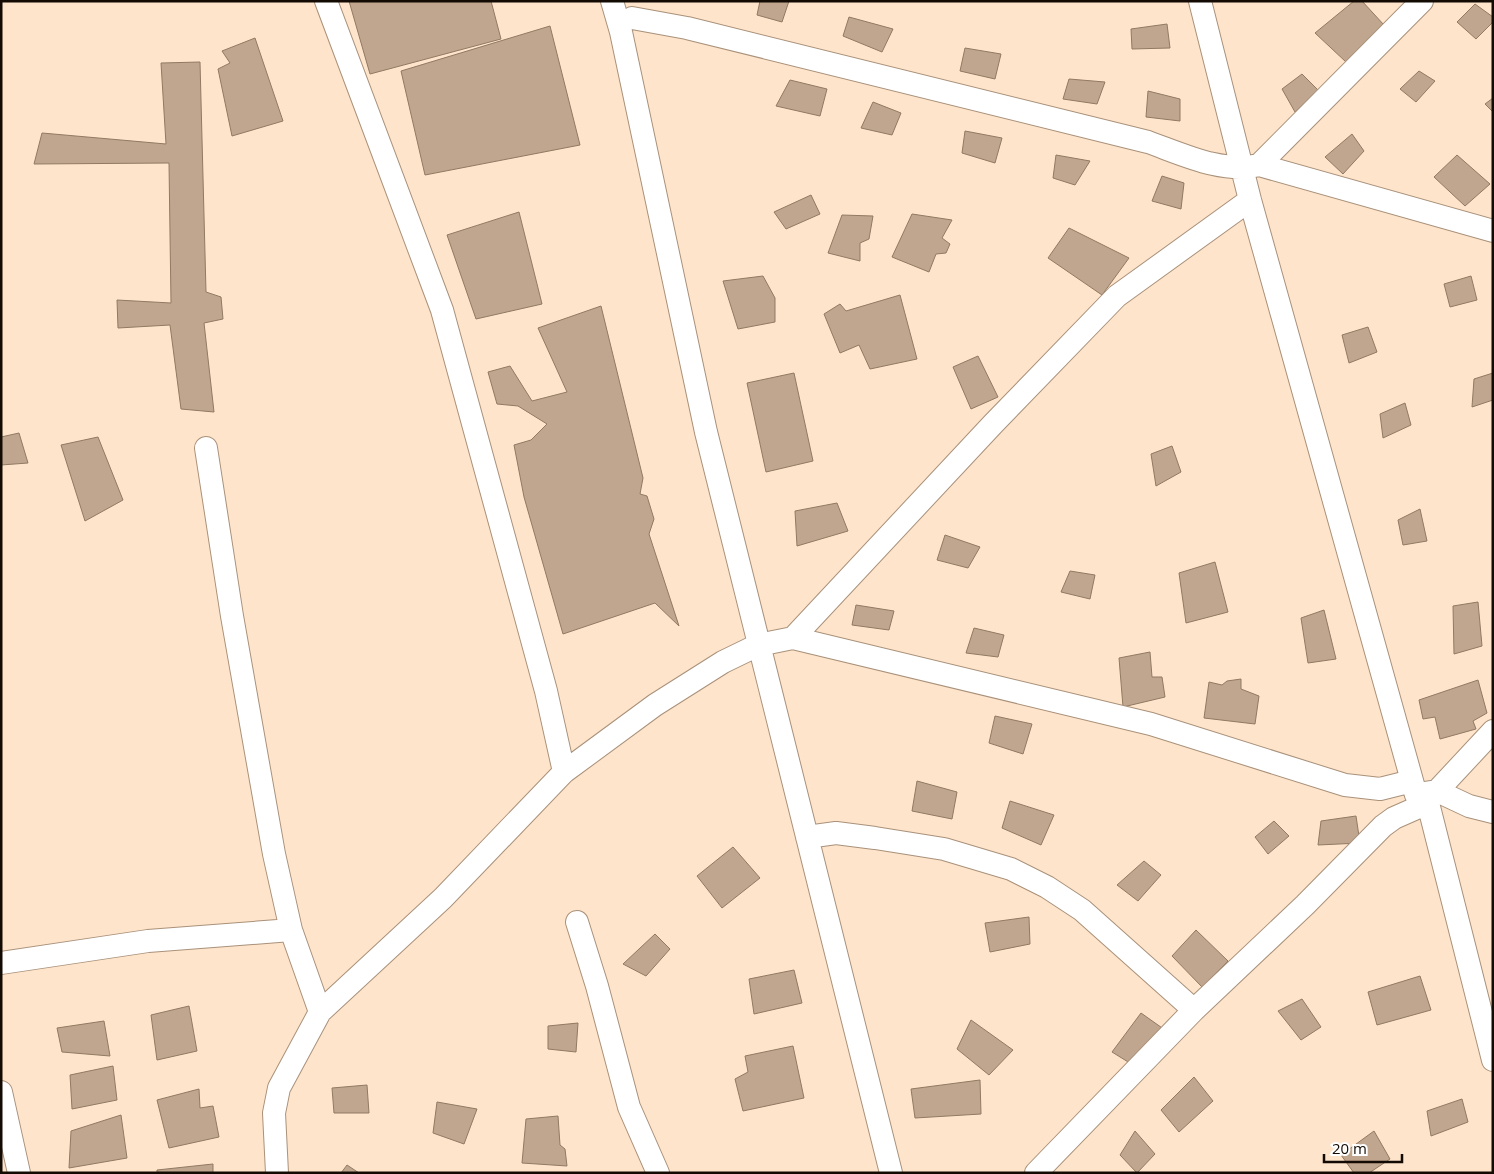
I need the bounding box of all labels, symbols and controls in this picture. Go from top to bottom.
scale bar [1324,1132,1402,1164]
text: 20 m [1332,1138,1367,1158]

